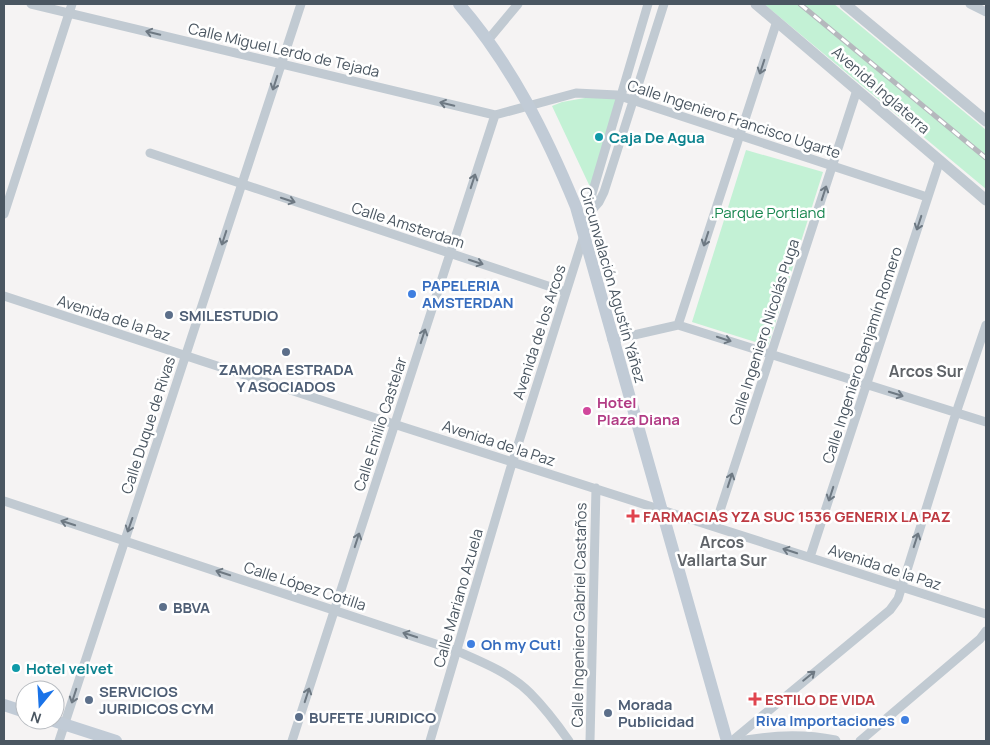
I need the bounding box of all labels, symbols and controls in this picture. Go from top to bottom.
street label: Calle Miguel Lerdo de Tejada [186,18,382,82]
one-way arrow [146,28,162,37]
street label: Avenida Inglaterra [827,41,935,139]
one-way arrow [757,59,766,75]
one-way arrow [270,75,279,91]
street label: Calle Ingeniero Francisco Ugarte [625,75,843,163]
one-way arrow [440,99,456,108]
place label: Caja De Agua [609,127,705,148]
marker: Caja De Agua [593,131,605,143]
one-way arrow [469,174,479,190]
street label: Circunvalación Agustín Yáñez [575,185,651,386]
one-way arrow [820,185,829,201]
one-way arrow [280,195,296,205]
street label: Calle Amsterdam [349,197,467,253]
park label: .Parque Portland [711,202,825,223]
one-way arrow [914,215,923,231]
one-way arrow [219,229,229,245]
one-way arrow [701,230,710,246]
street label: Calle Ingeniero Nicolás Puga [724,236,804,428]
street label: Calle Ingeniero Benjamín Romero [817,244,907,466]
one-way arrow [467,258,483,267]
street label: Avenida de los Arcos [507,262,571,402]
place label: PAPELERIA AMSTERDAN [422,275,514,313]
marker: PAPELERIA AMSTERDAN [406,288,418,300]
street label: Avenida de la Paz [55,290,173,346]
place label: SMILESTUDIO [179,305,278,326]
marker: SMILESTUDIO [163,309,175,321]
one-way arrow [419,328,429,344]
one-way arrow [716,335,732,345]
marker: ZAMORA ESTRADA Y ASOCIADOS [280,346,292,358]
street label: Calle Duque de Rivas [116,353,180,496]
street label: Calle Emilio Castelar [348,354,412,494]
place label: ZAMORA ESTRADA Y ASOCIADOS [219,359,353,397]
district label: Arcos Sur [889,360,963,382]
one-way arrow [888,389,904,399]
place label: Hotel Plaza Diana [597,392,680,430]
marker: Hotel Plaza Diana [581,405,593,417]
street label: Avenida de la Paz [440,415,558,471]
one-way arrow [726,473,735,488]
one-way arrow [825,486,835,502]
street label: Calle Ingeniero Gabriel Castaños [567,502,591,728]
place label: FARMACIAS YZA SUC 1536 GENERIX LA PAZ [643,506,951,527]
marker: FARMACIAS YZA SUC 1536 GENERIX LA PAZ [627,510,639,522]
one-way arrow [61,517,77,527]
one-way arrow [125,517,134,532]
street label: Calle Mariano Azuela [428,526,488,670]
district label: Arcos Vallarta Sur [677,531,767,571]
one-way arrow [353,533,362,549]
one-way arrow [912,533,921,548]
street label: Avenida de la Paz [826,539,944,595]
one-way arrow [782,545,798,555]
street label: Calle López Cotilla [241,556,369,616]
one-way arrow [215,568,231,578]
place label: BBVA [173,597,210,618]
marker: BBVA [157,601,169,613]
one-way arrow [403,630,419,640]
place label: Oh my Cut! [481,634,562,655]
marker: Oh my Cut! [465,638,477,650]
place label: Hotel velvet [26,658,113,679]
marker: Hotel velvet [10,662,22,674]
one-way arrow [802,671,815,682]
north arrow [15,680,65,730]
place label: SERVICIOS JURIDICOS CYM [99,681,214,719]
one-way arrow [302,687,312,703]
one-way arrow [69,688,78,703]
place label: ESTILO DE VIDA [765,689,875,710]
marker: ESTILO DE VIDA [749,693,761,705]
marker: SERVICIOS JURIDICOS CYM [83,694,95,706]
place label: Morada Publicidad [618,694,694,732]
text: N [28,707,44,728]
place label: BUFETE JURIDICO [309,707,436,728]
marker: Morada Publicidad [602,707,614,719]
place label: Riva Importaciones [756,710,895,731]
marker: BUFETE JURIDICO [293,711,305,723]
marker: Riva Importaciones [899,714,911,726]

